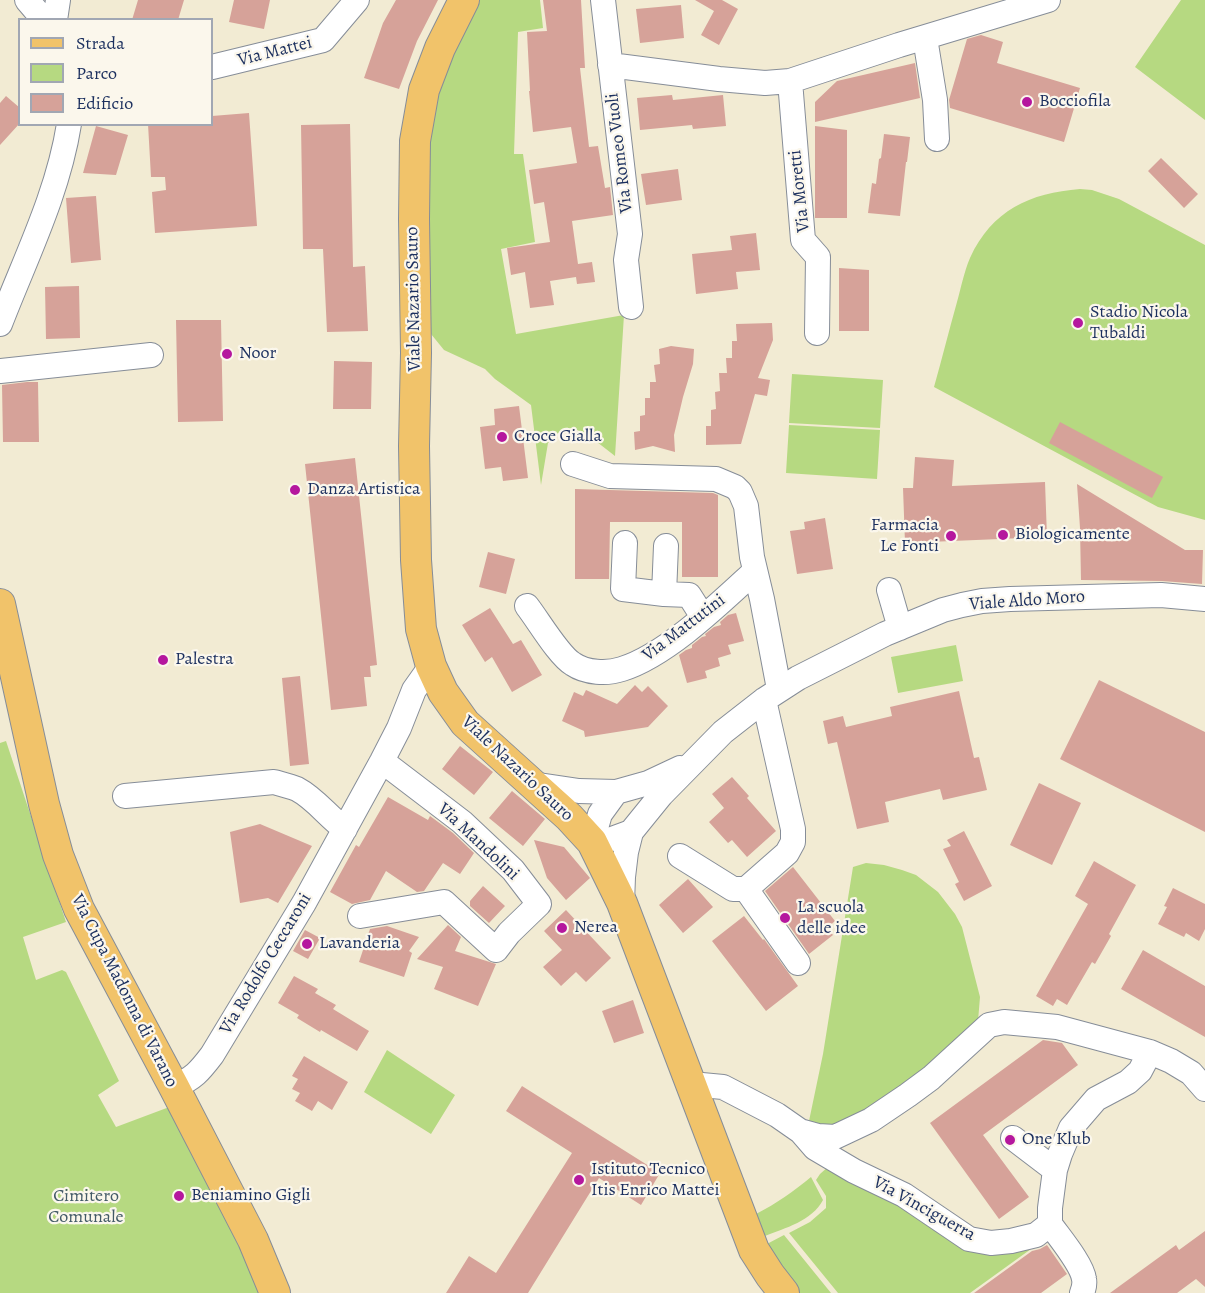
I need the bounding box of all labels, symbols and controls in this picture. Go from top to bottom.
legend [18,18,213,126]
text: Strada [76,31,125,55]
street label: Via Mattei [236,32,314,72]
text: Parco [76,61,117,85]
text: Edificio [76,91,133,115]
place label: Bocciofila [1039,91,1111,113]
street label: Via Romeo Vuoli [602,92,638,214]
marker: Bocciofila [1020,95,1034,109]
street label: Via Moretti [785,149,815,233]
street label: Viale Nazario Sauro [402,226,426,372]
place label: Stadio Nicola Tubaldi [1090,302,1188,344]
marker: Stadio Nicola Tubaldi [1071,316,1085,330]
place label: Noor [239,343,276,365]
marker: Noor [220,347,234,361]
place label: Croce Gialla [514,426,602,448]
marker: Croce Gialla [495,430,509,444]
place label: Danza Artistica [307,479,420,501]
marker: Danza Artistica [288,483,302,497]
place label: Farmacia Le Fonti [871,515,939,558]
place label: Biologicamente [1015,524,1130,546]
marker: Biologicamente [996,528,1010,542]
marker: Farmacia Le Fonti [944,529,958,543]
street label: Viale Aldo Moro [968,586,1086,616]
street label: Via Mattutini [638,590,730,666]
place label: Palestra [175,649,234,671]
marker: Palestra [156,653,170,667]
street label: Viale Nazario Sauro [457,712,577,826]
street label: Via Mandolini [433,799,523,885]
street label: Via Rodolfo Ceccaroni [215,890,317,1038]
street label: Via Cupa Madonna di Varano [66,891,182,1091]
place label: La scuola delle idee [797,897,866,940]
marker: La scuola delle idee [778,911,792,925]
place label: Nerea [574,917,618,939]
marker: Nerea [555,921,569,935]
place label: Lavanderia [319,933,400,955]
marker: Lavanderia [300,937,314,951]
place label: One Klub [1022,1129,1091,1151]
marker: One Klub [1003,1133,1017,1147]
place label: Istituto Tecnico Itis Enrico Mattei [591,1159,720,1202]
street label: Via Vinciguerra [869,1172,979,1246]
marker: Istituto Tecnico Itis Enrico Mattei [572,1173,586,1187]
place label: Beniamino Gigli [191,1185,311,1207]
park label: Cimitero Comunale [48,1186,124,1228]
marker: Beniamino Gigli [172,1189,186,1203]

